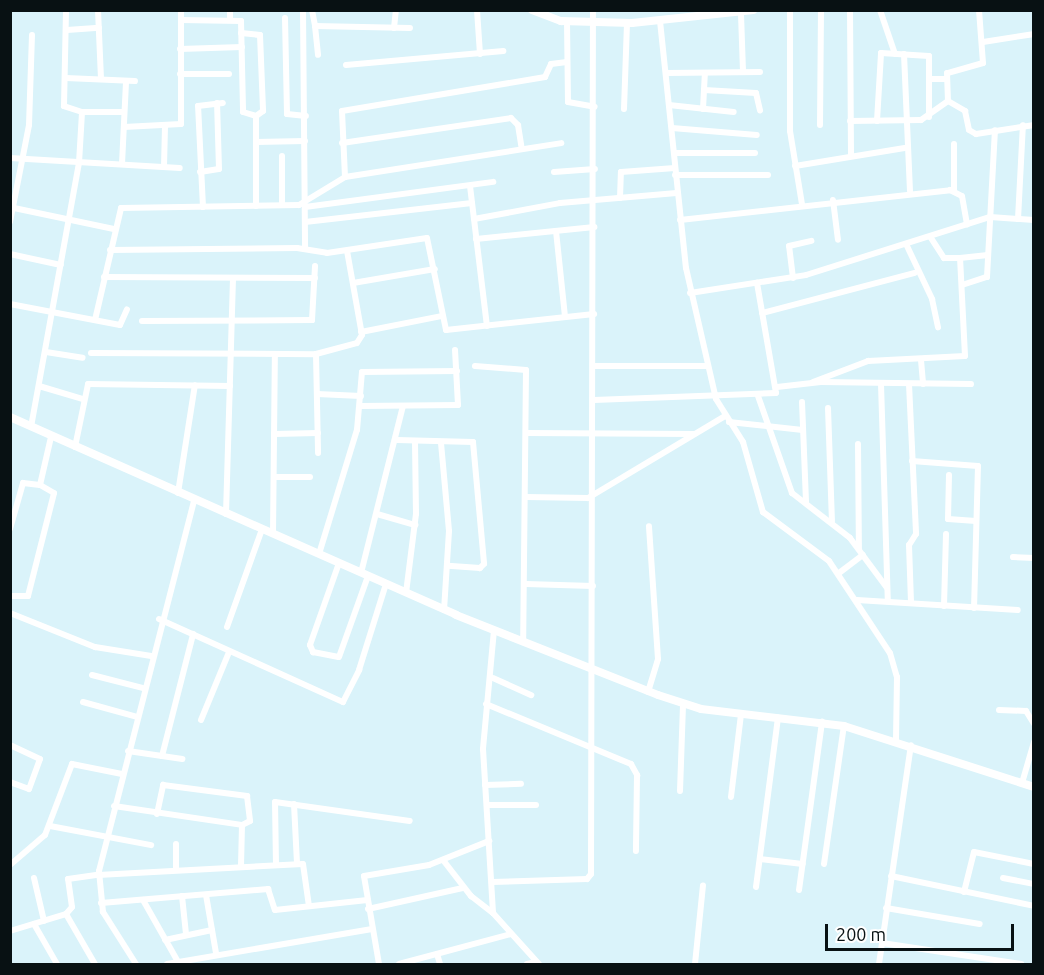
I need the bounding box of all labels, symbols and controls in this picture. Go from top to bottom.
scale bar [828,912,1017,950]
text: 200 m [836,924,886,944]

